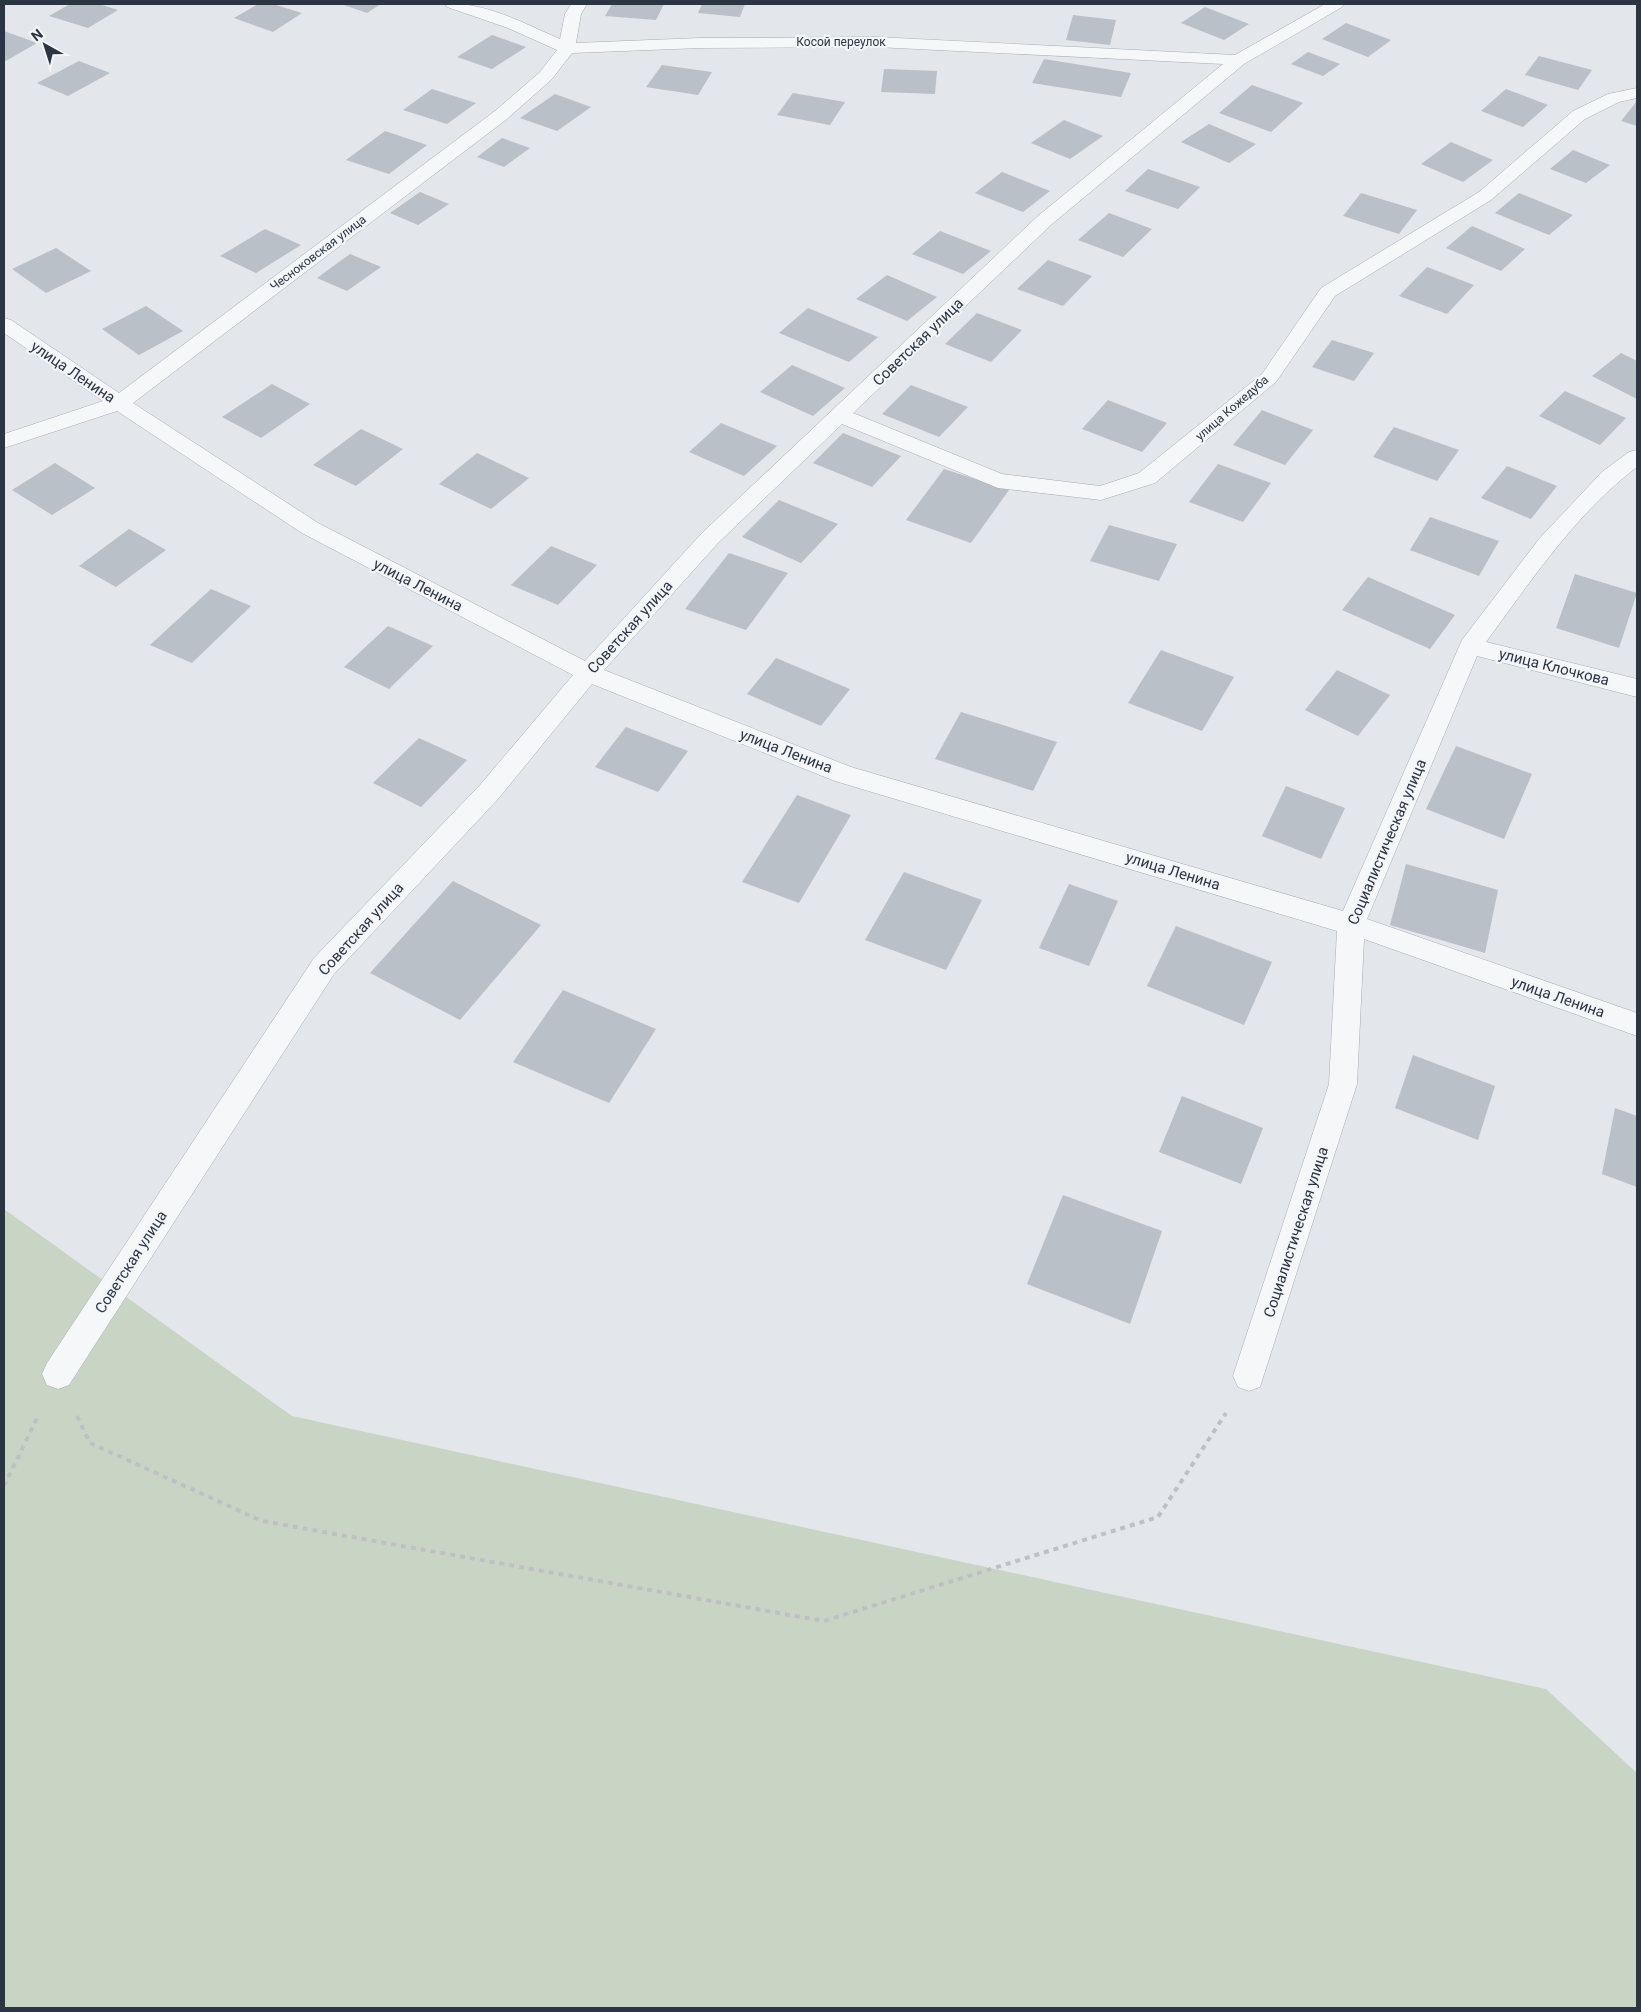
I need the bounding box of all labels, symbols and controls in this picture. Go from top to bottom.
north arrow [20,20,70,70]
text: N [28,26,46,44]
street label: Косой переулок [796,35,886,49]
street label: Чесноковская улица [267,212,369,294]
street label: Советская улица [869,294,967,390]
street label: улица Ленина [28,337,118,407]
street label: улица Кожедуба [1193,373,1271,443]
street label: улица Ленина [370,555,466,615]
street label: Советская улица [584,577,676,677]
street label: улица Клочкова [1497,645,1611,689]
street label: улица Ленина [737,725,835,777]
street label: Социалистическая улица [1344,756,1430,928]
street label: улица Ленина [1124,848,1222,894]
street label: Советская улица [315,879,407,979]
street label: улица Ленина [1509,973,1607,1021]
street label: Социалистическая улица [1260,1144,1332,1320]
street label: Советская улица [91,1207,171,1317]

